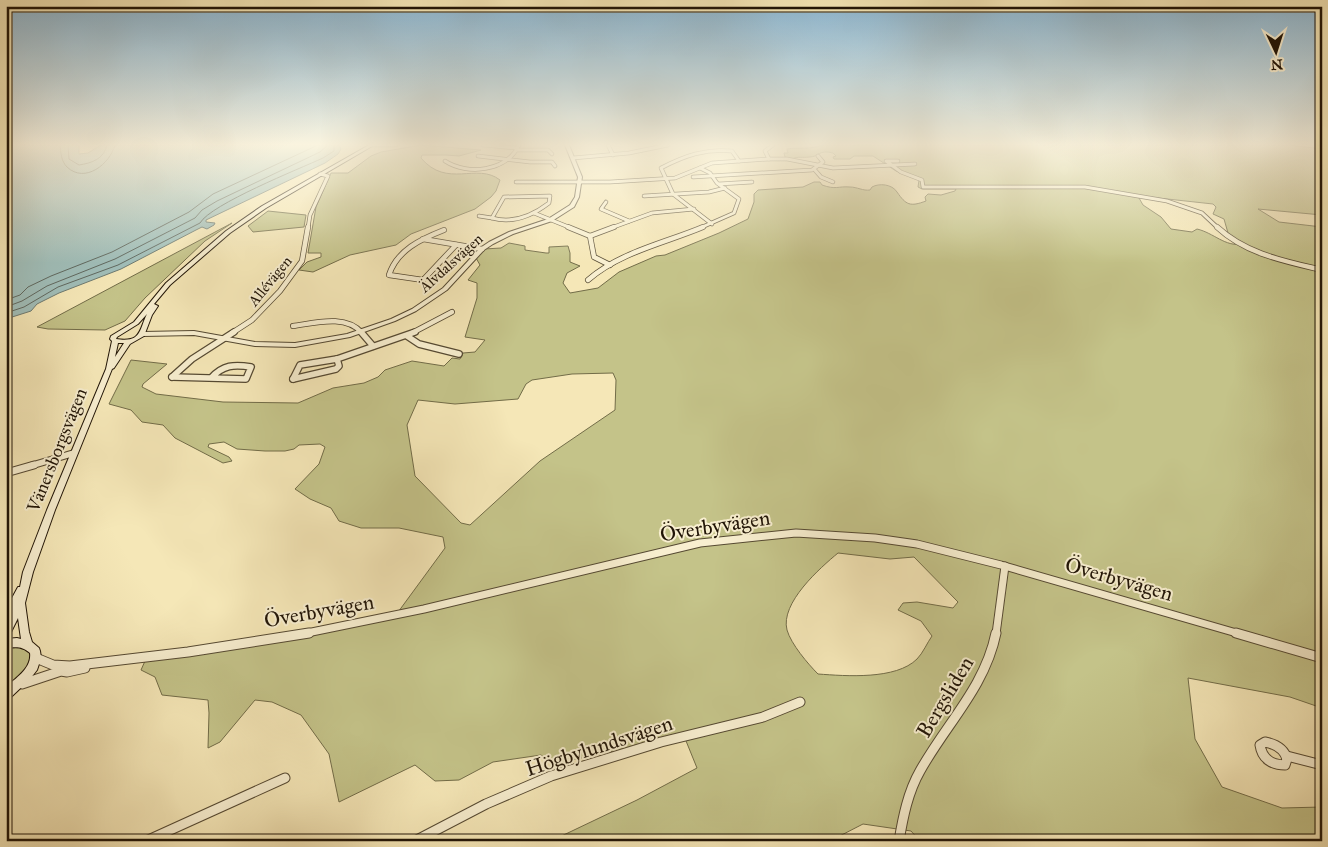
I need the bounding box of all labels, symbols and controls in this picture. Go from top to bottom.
north arrow [1250,28,1300,78]
text: N [1270,56,1283,73]
street label: Älvdalsvägen [415,230,486,297]
street label: Allévägen [244,252,296,310]
street label: Vänersborgsvägen [22,385,93,517]
street label: Överbyvägen [658,504,772,548]
street label: Överbyvägen [1062,551,1176,607]
street label: Överbyvägen [262,589,376,633]
street label: Bergsliden [911,652,979,742]
street label: Högbylundsvägen [522,710,676,782]

